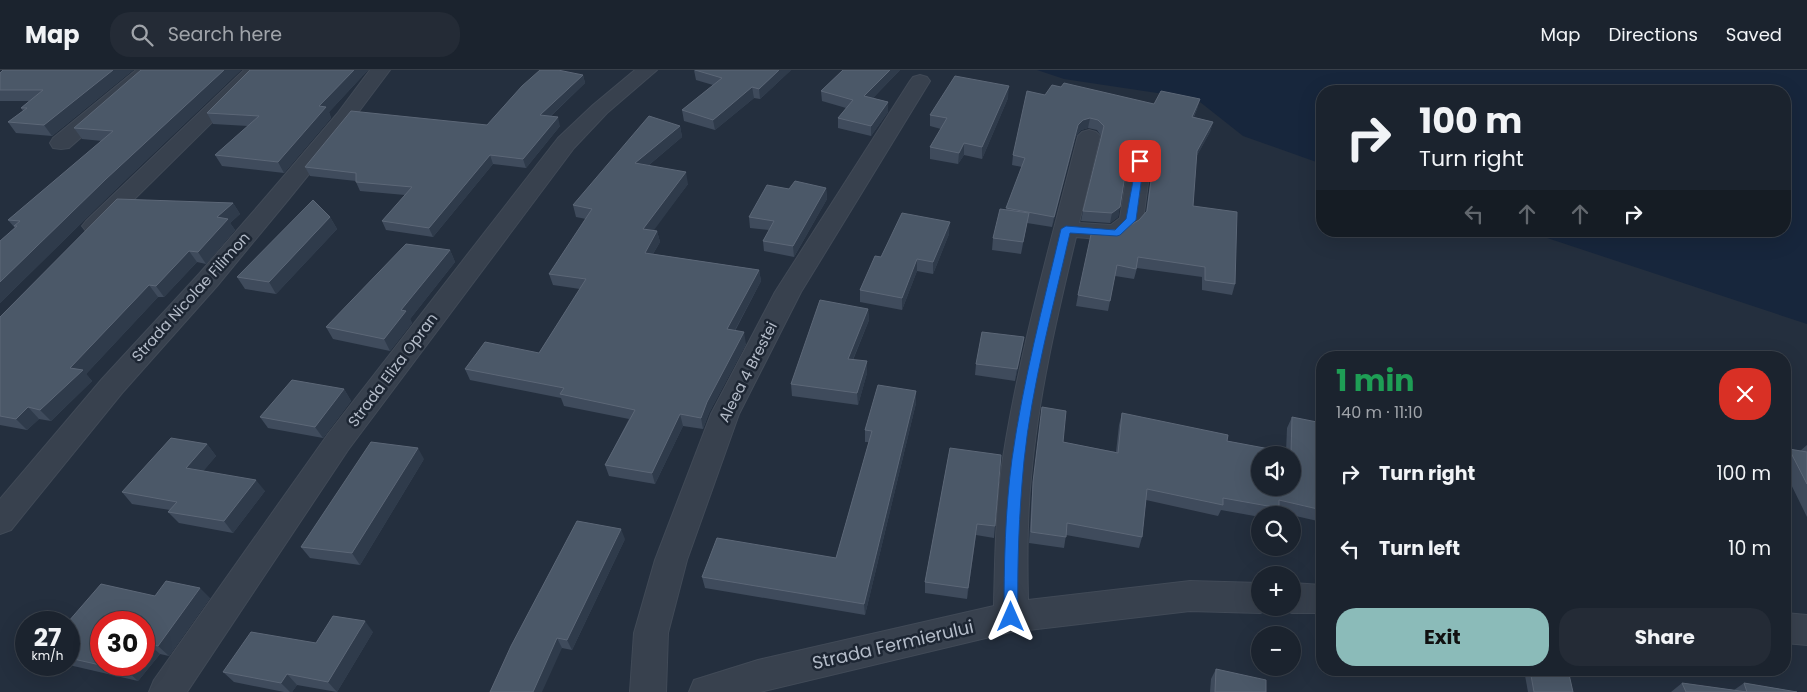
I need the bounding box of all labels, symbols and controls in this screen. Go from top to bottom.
search box [110,12,460,57]
text: Map [25,18,80,51]
icon: search [128,21,156,49]
text: Search here [168,21,282,48]
text: Map [1541,22,1580,47]
text: Directions [1608,22,1698,47]
text: Saved [1726,22,1782,47]
text: 100 m [1419,96,1522,145]
icon: right [1336,105,1401,170]
pin [1119,140,1161,182]
text: Turn right [1419,143,1524,174]
icon: arrive [1126,147,1154,175]
icon: left [1460,200,1488,228]
icon: ahead [1513,200,1541,228]
icon: ahead [1566,200,1594,228]
icon: right [1619,200,1647,228]
street label: Strada Nicolae Filimon [127,227,255,366]
street label: Strada Eliza Opran [343,308,442,431]
street label: Aleea 4 Brestei [713,318,782,426]
text: 1 min [1336,359,1414,402]
button: close [1719,368,1771,420]
text: 140 m · 11:10 [1336,401,1423,424]
map controls [1251,446,1301,676]
button: sound [1251,446,1301,496]
icon: right [1336,460,1364,488]
text: Turn right [1379,460,1475,487]
text: 100 m [1716,460,1771,487]
button: search [1251,506,1301,556]
icon: left [1336,535,1364,563]
text: Turn left [1379,535,1460,562]
text: 10 m [1728,535,1771,562]
button: + [1251,566,1301,616]
position arrow [984,590,1036,642]
button: Exit [1336,608,1549,666]
button: Share [1559,608,1771,666]
speed limit sign: 30 [90,611,155,676]
street label: Strada Fermierului [810,614,976,675]
text: 27 [34,620,61,655]
button: − [1251,626,1301,676]
text: km/h [32,647,63,664]

